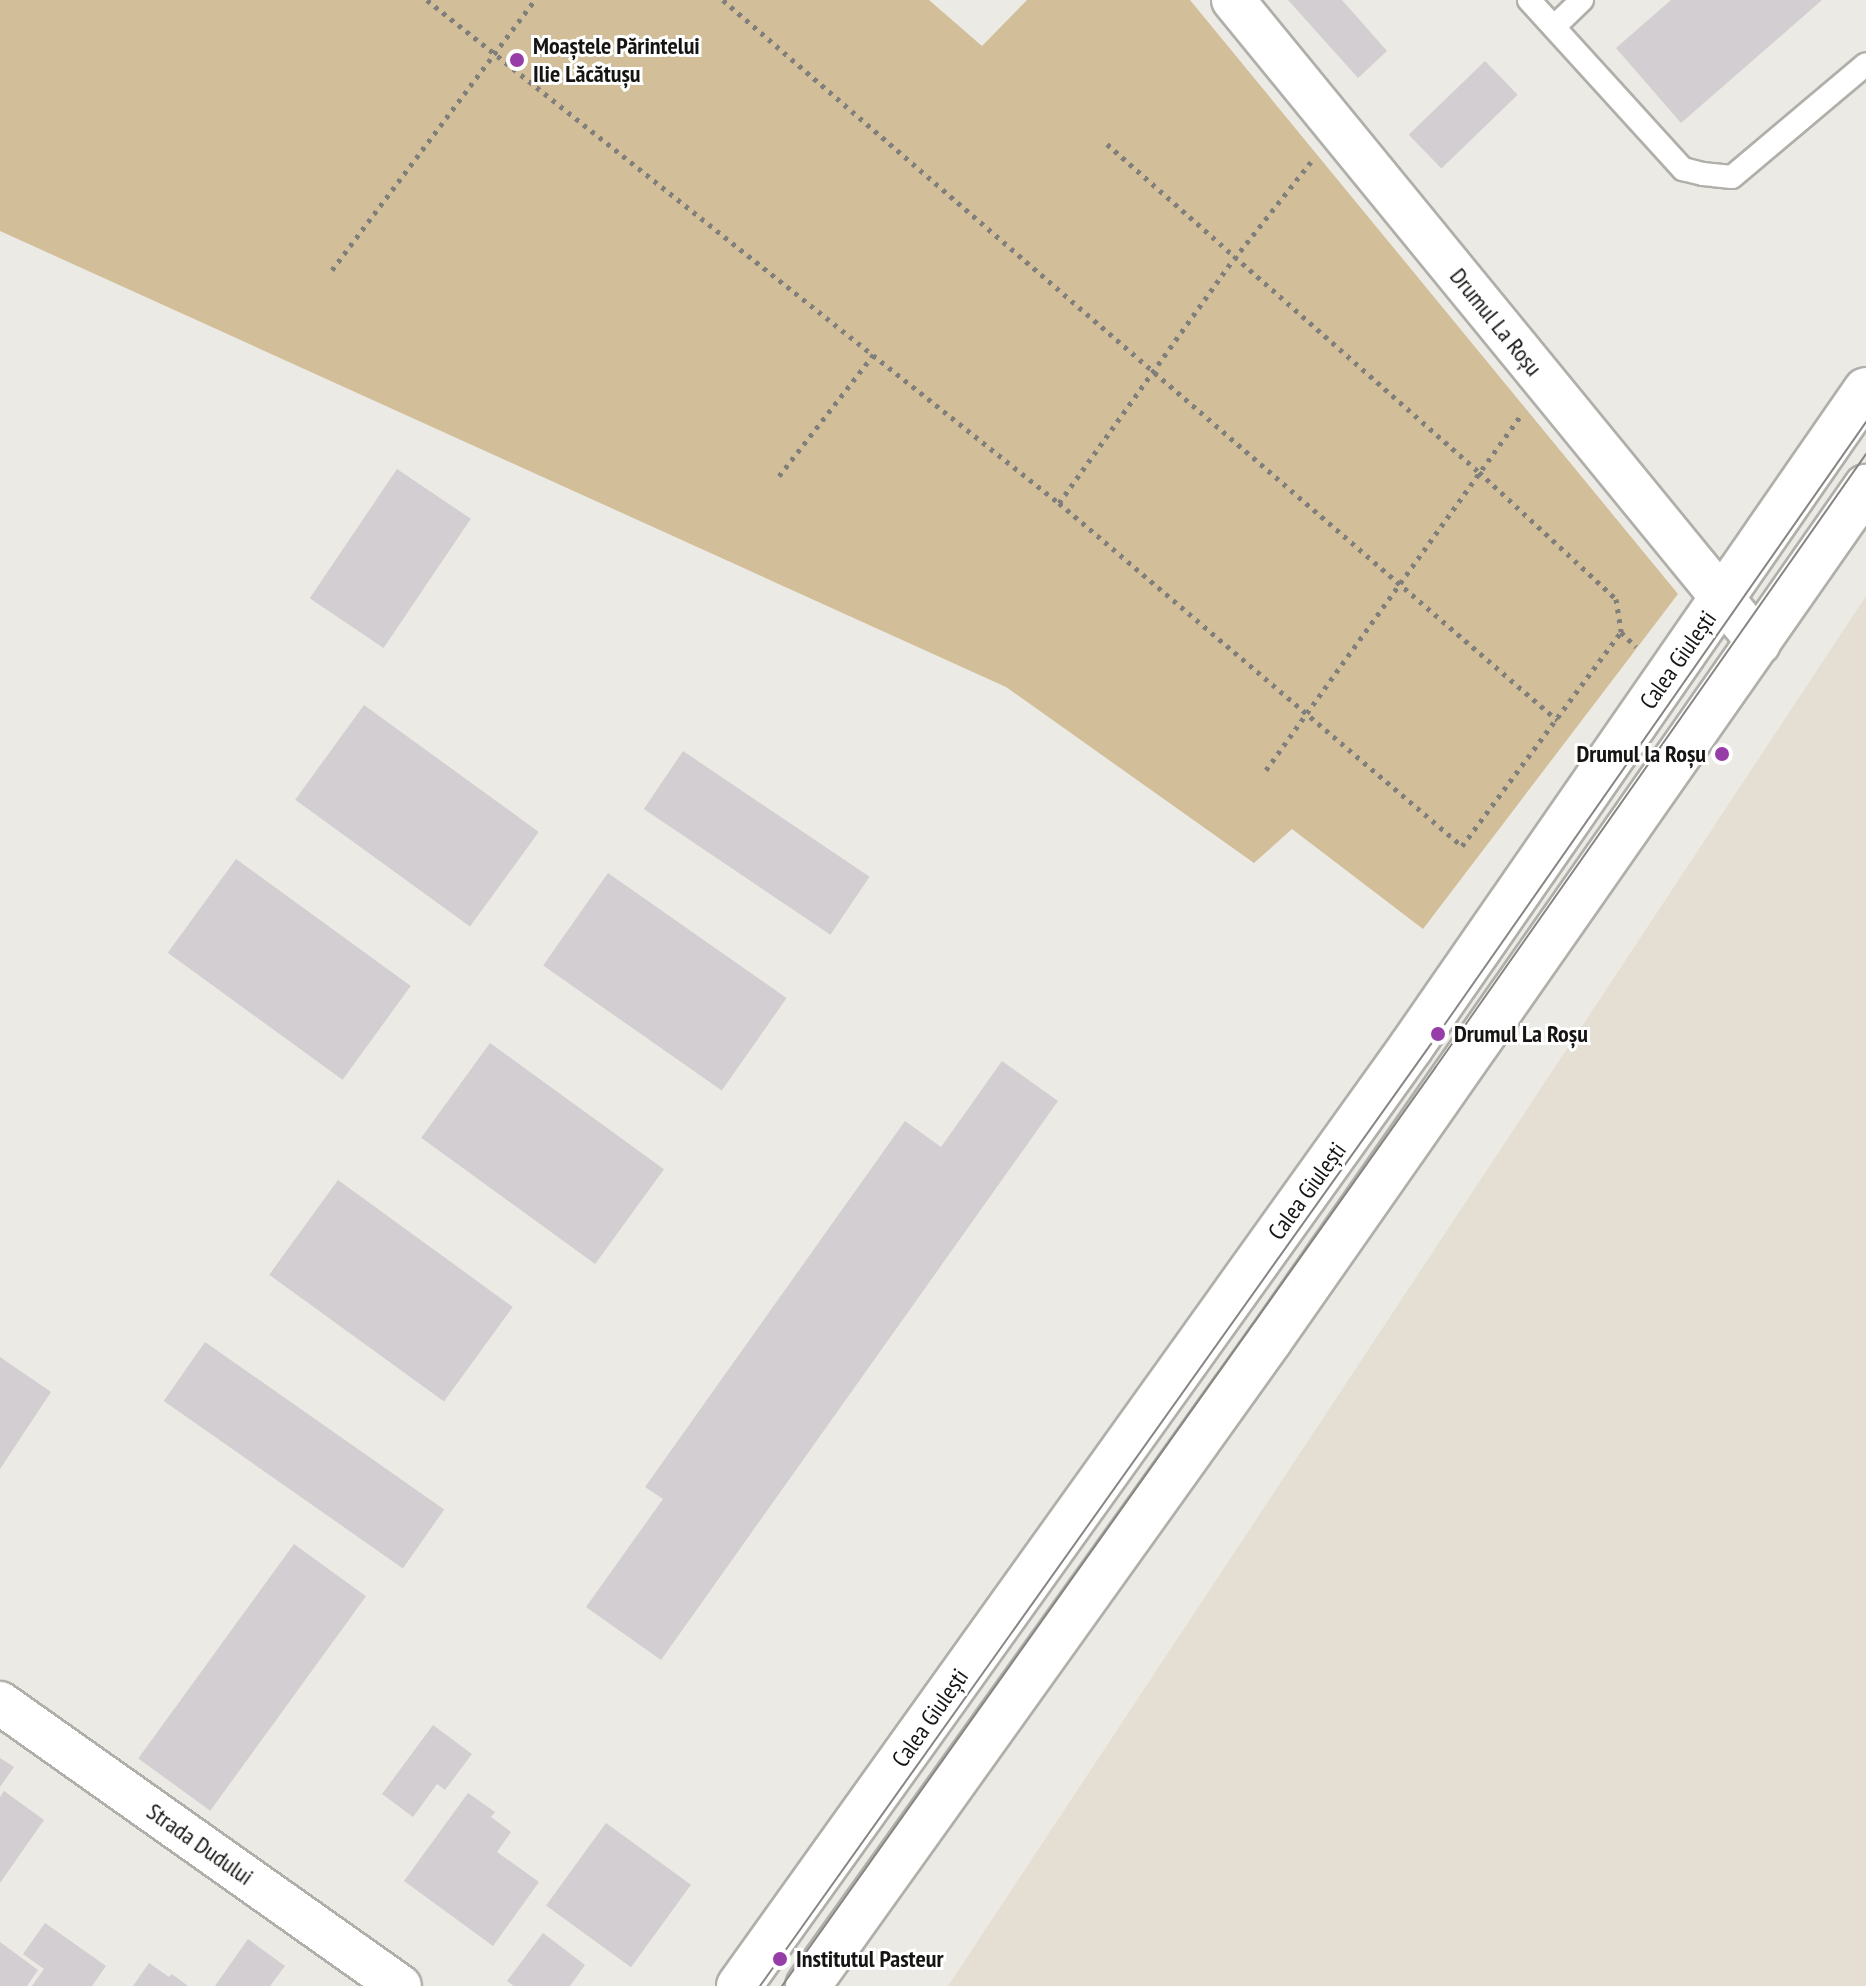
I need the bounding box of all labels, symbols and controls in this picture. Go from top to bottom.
place label: Moaștele Părintelui Ilie Lăcătușu [533,32,700,88]
marker: Moaștele Părintelui Ilie Lăcătușu [508,51,526,69]
street label: Drumul La Roșu [1444,262,1548,382]
street label: Calea Giulești [1634,605,1722,715]
place label: Drumul la Roșu [1576,740,1706,768]
marker: Drumul la Roșu [1713,745,1731,763]
place label: Drumul La Roșu [1454,1020,1588,1048]
marker: Drumul La Roșu [1429,1025,1447,1043]
street label: Calea Giulești [1262,1137,1352,1245]
street label: Calea Giulești [886,1663,974,1773]
street label: Strada Dudului [141,1797,259,1891]
place label: Institutul Pasteur [796,1945,944,1973]
marker: Institutul Pasteur [771,1950,789,1968]

